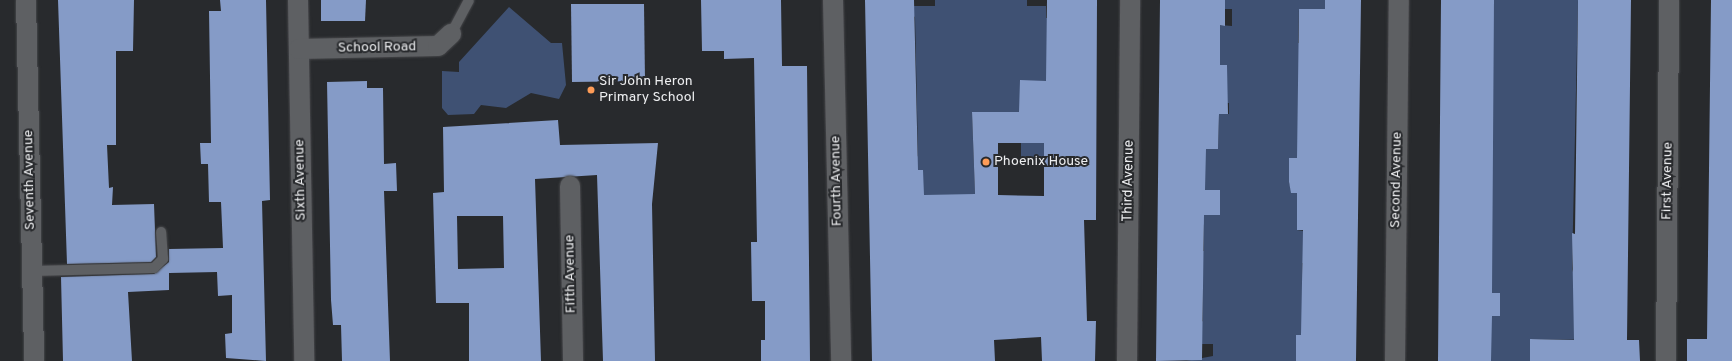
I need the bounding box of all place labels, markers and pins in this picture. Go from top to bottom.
place label: Sir John Heron Primary School [599,74,695,106]
marker: Sir John Heron Primary School [586,85,596,95]
place label: Phoenix House [994,154,1088,170]
marker: Phoenix House [981,157,991,167]

